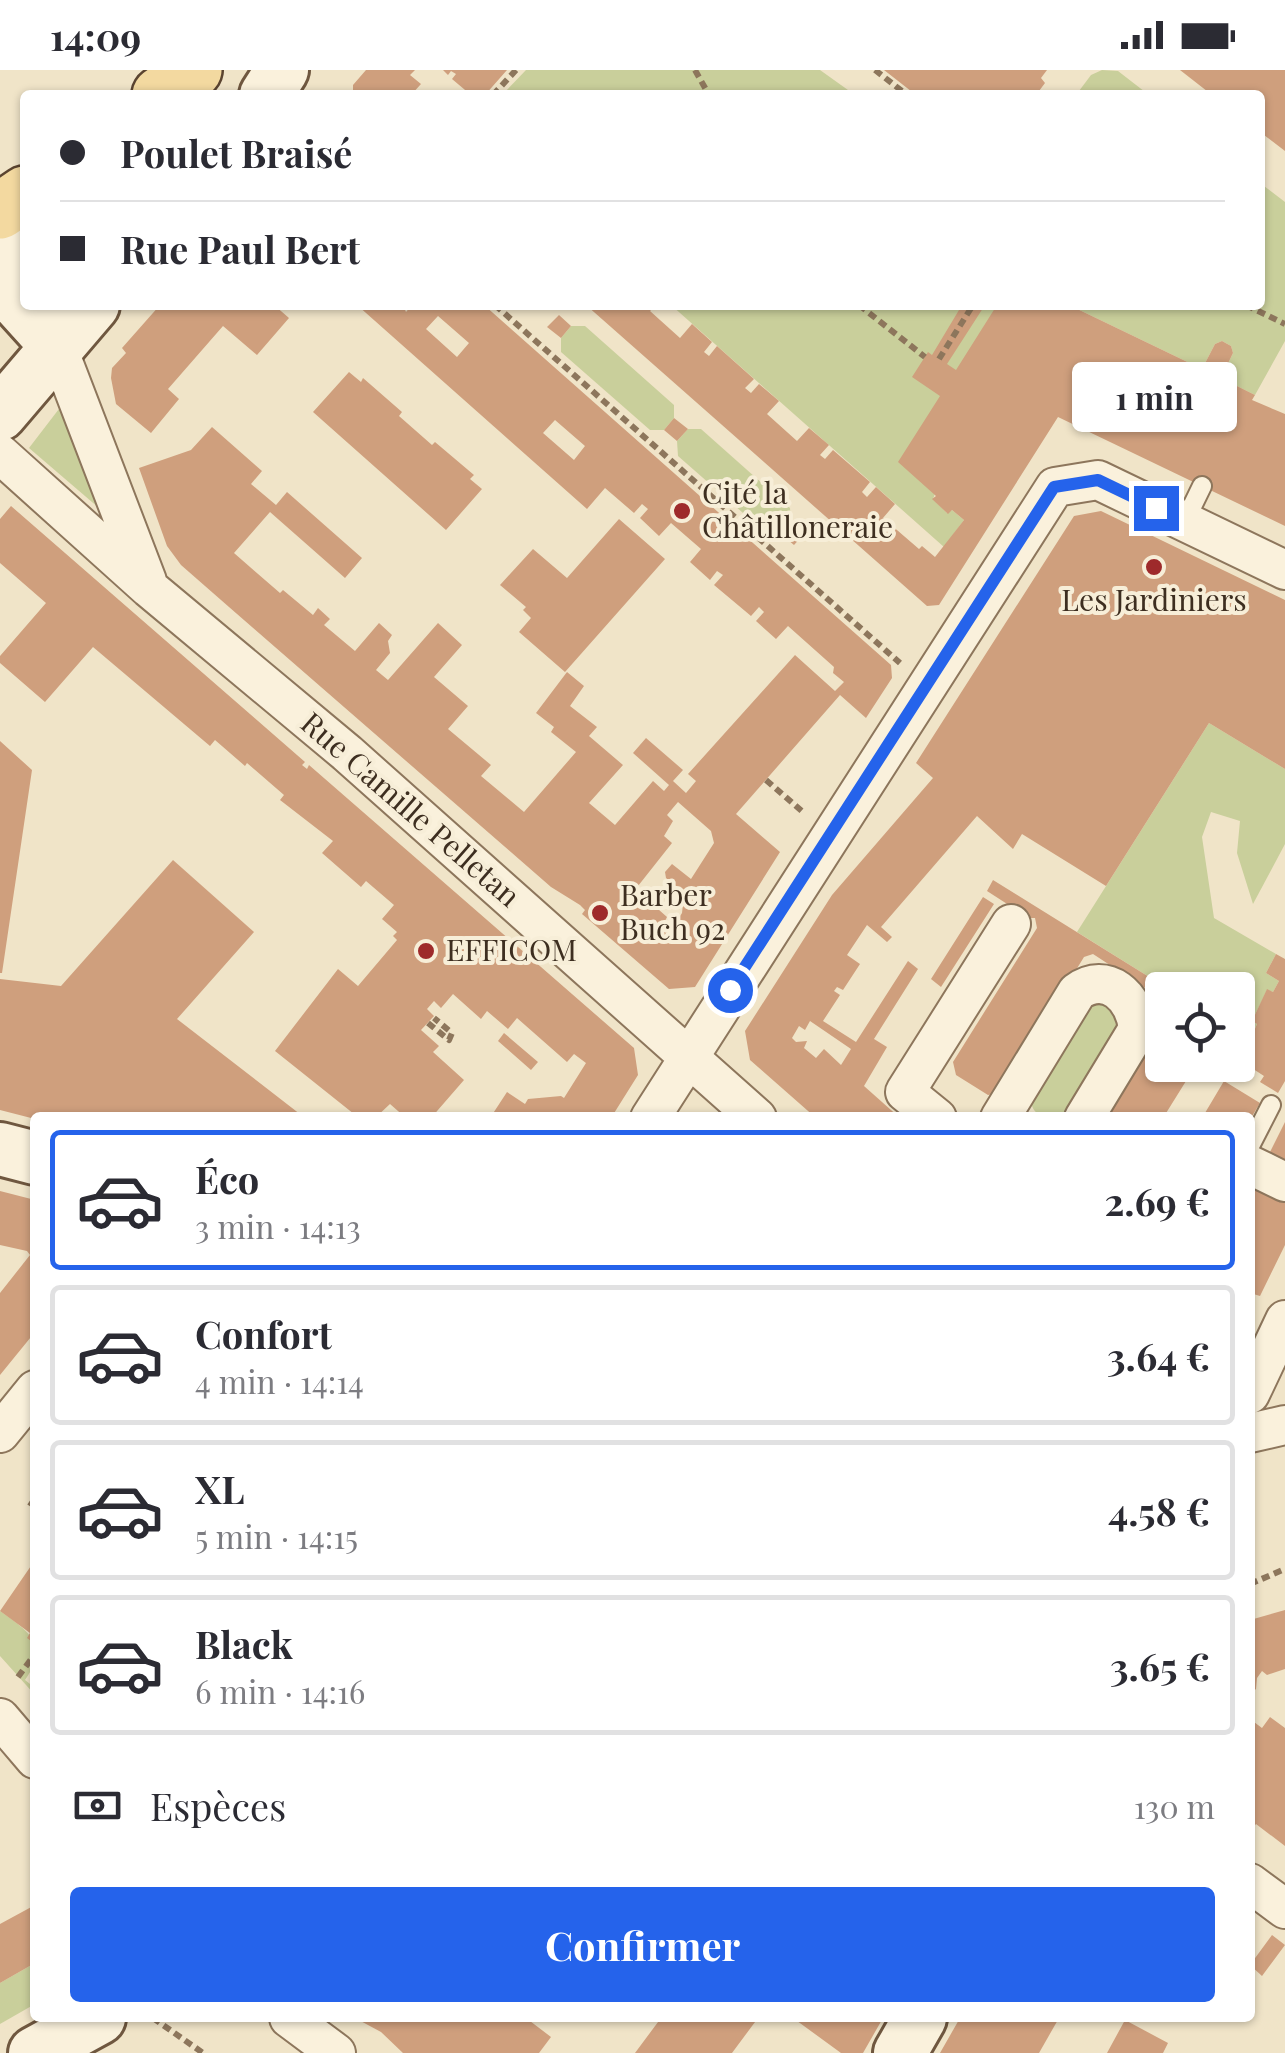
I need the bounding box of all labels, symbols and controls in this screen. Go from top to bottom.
text: 14:09 [50,10,141,61]
text: Poulet Braisé [120,127,352,178]
text: Rue Paul Bert [120,223,360,274]
callout: 1 min [1074,363,1238,433]
text: 1 min [1115,375,1194,418]
place label: Cité la Châtilloneraie [702,472,893,546]
route end [1134,486,1179,531]
marker: Cité la Châtilloneraie [671,500,693,522]
marker: Les Jardiniers [1143,556,1165,578]
place label: Les Jardiniers [1061,579,1247,619]
street label: Rue Camille Pelletan [293,702,529,915]
place label: Barber Buch 92 [620,874,725,948]
marker: Barber Buch 92 [589,902,611,924]
place label: EFFICOM [446,929,577,969]
marker: EFFICOM [415,940,437,962]
route start [708,968,753,1013]
map controls [1145,972,1255,1082]
button: locate [1145,972,1255,1082]
text: Éco [195,1153,259,1204]
icon: car [75,1155,165,1245]
text: 2.69 € [1104,1175,1210,1226]
text: 3 min · 14:13 [195,1204,361,1247]
text: Confort [195,1308,332,1359]
icon: car [75,1310,165,1400]
text: 3.64 € [1107,1330,1210,1381]
text: 4 min · 14:14 [195,1359,364,1402]
text: XL [195,1463,244,1514]
icon: car [75,1465,165,1555]
text: 4.58 € [1108,1485,1210,1536]
text: 5 min · 14:15 [195,1514,358,1557]
text: Black [195,1618,293,1669]
icon: car [75,1620,165,1710]
text: 3.65 € [1110,1640,1210,1691]
text: 6 min · 14:16 [195,1669,365,1712]
icon: cash [70,1778,125,1833]
text: Espèces [150,1780,286,1831]
text: 130 m [1134,1784,1215,1827]
button: Confirmer [70,1887,1215,2002]

